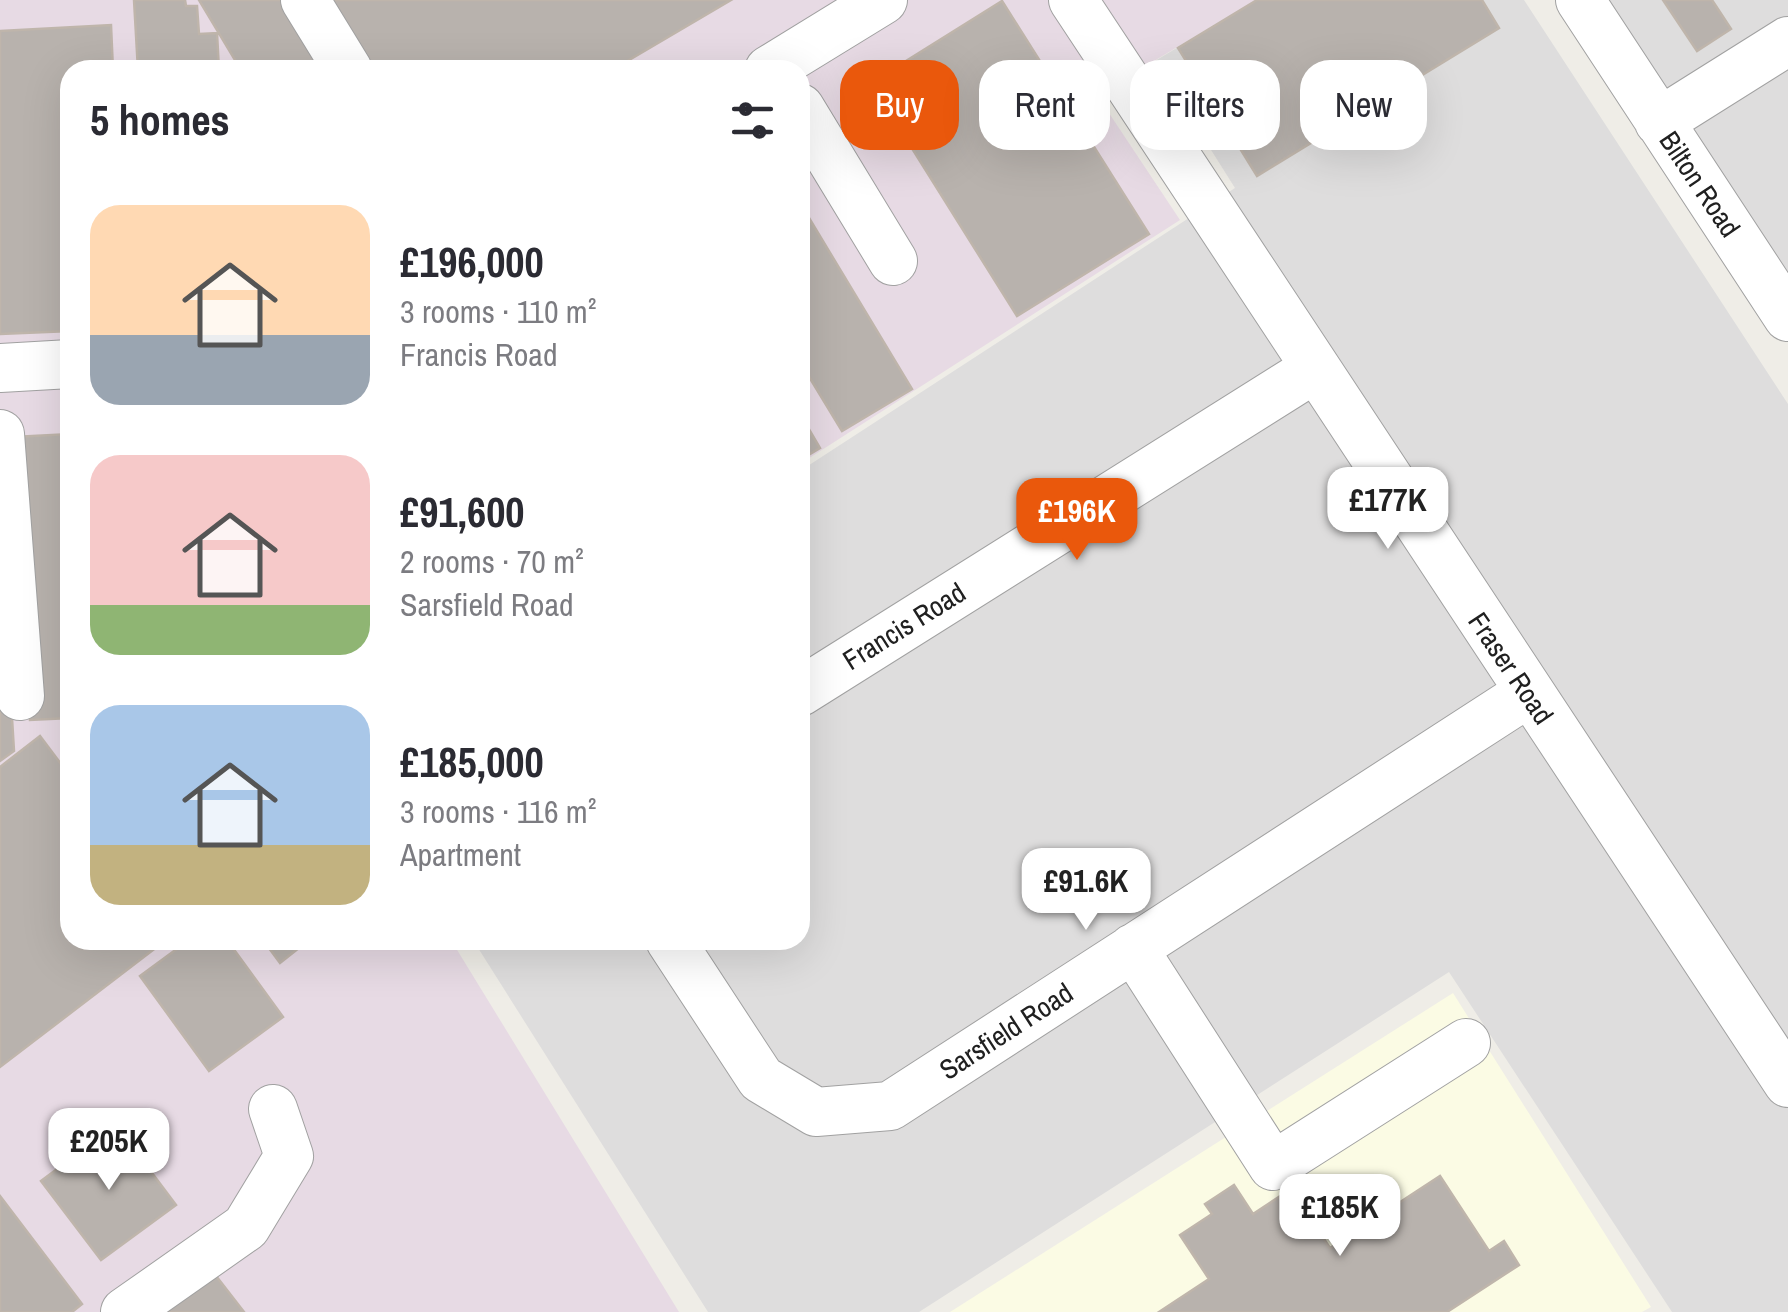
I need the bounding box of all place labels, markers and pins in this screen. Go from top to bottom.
pin: £177K [1318,467,1458,552]
pin: £196K [1007,478,1147,563]
pin: £91.6K [1005,848,1167,933]
pin: £205K [39,1108,179,1193]
pin: £185K [1270,1174,1410,1259]

